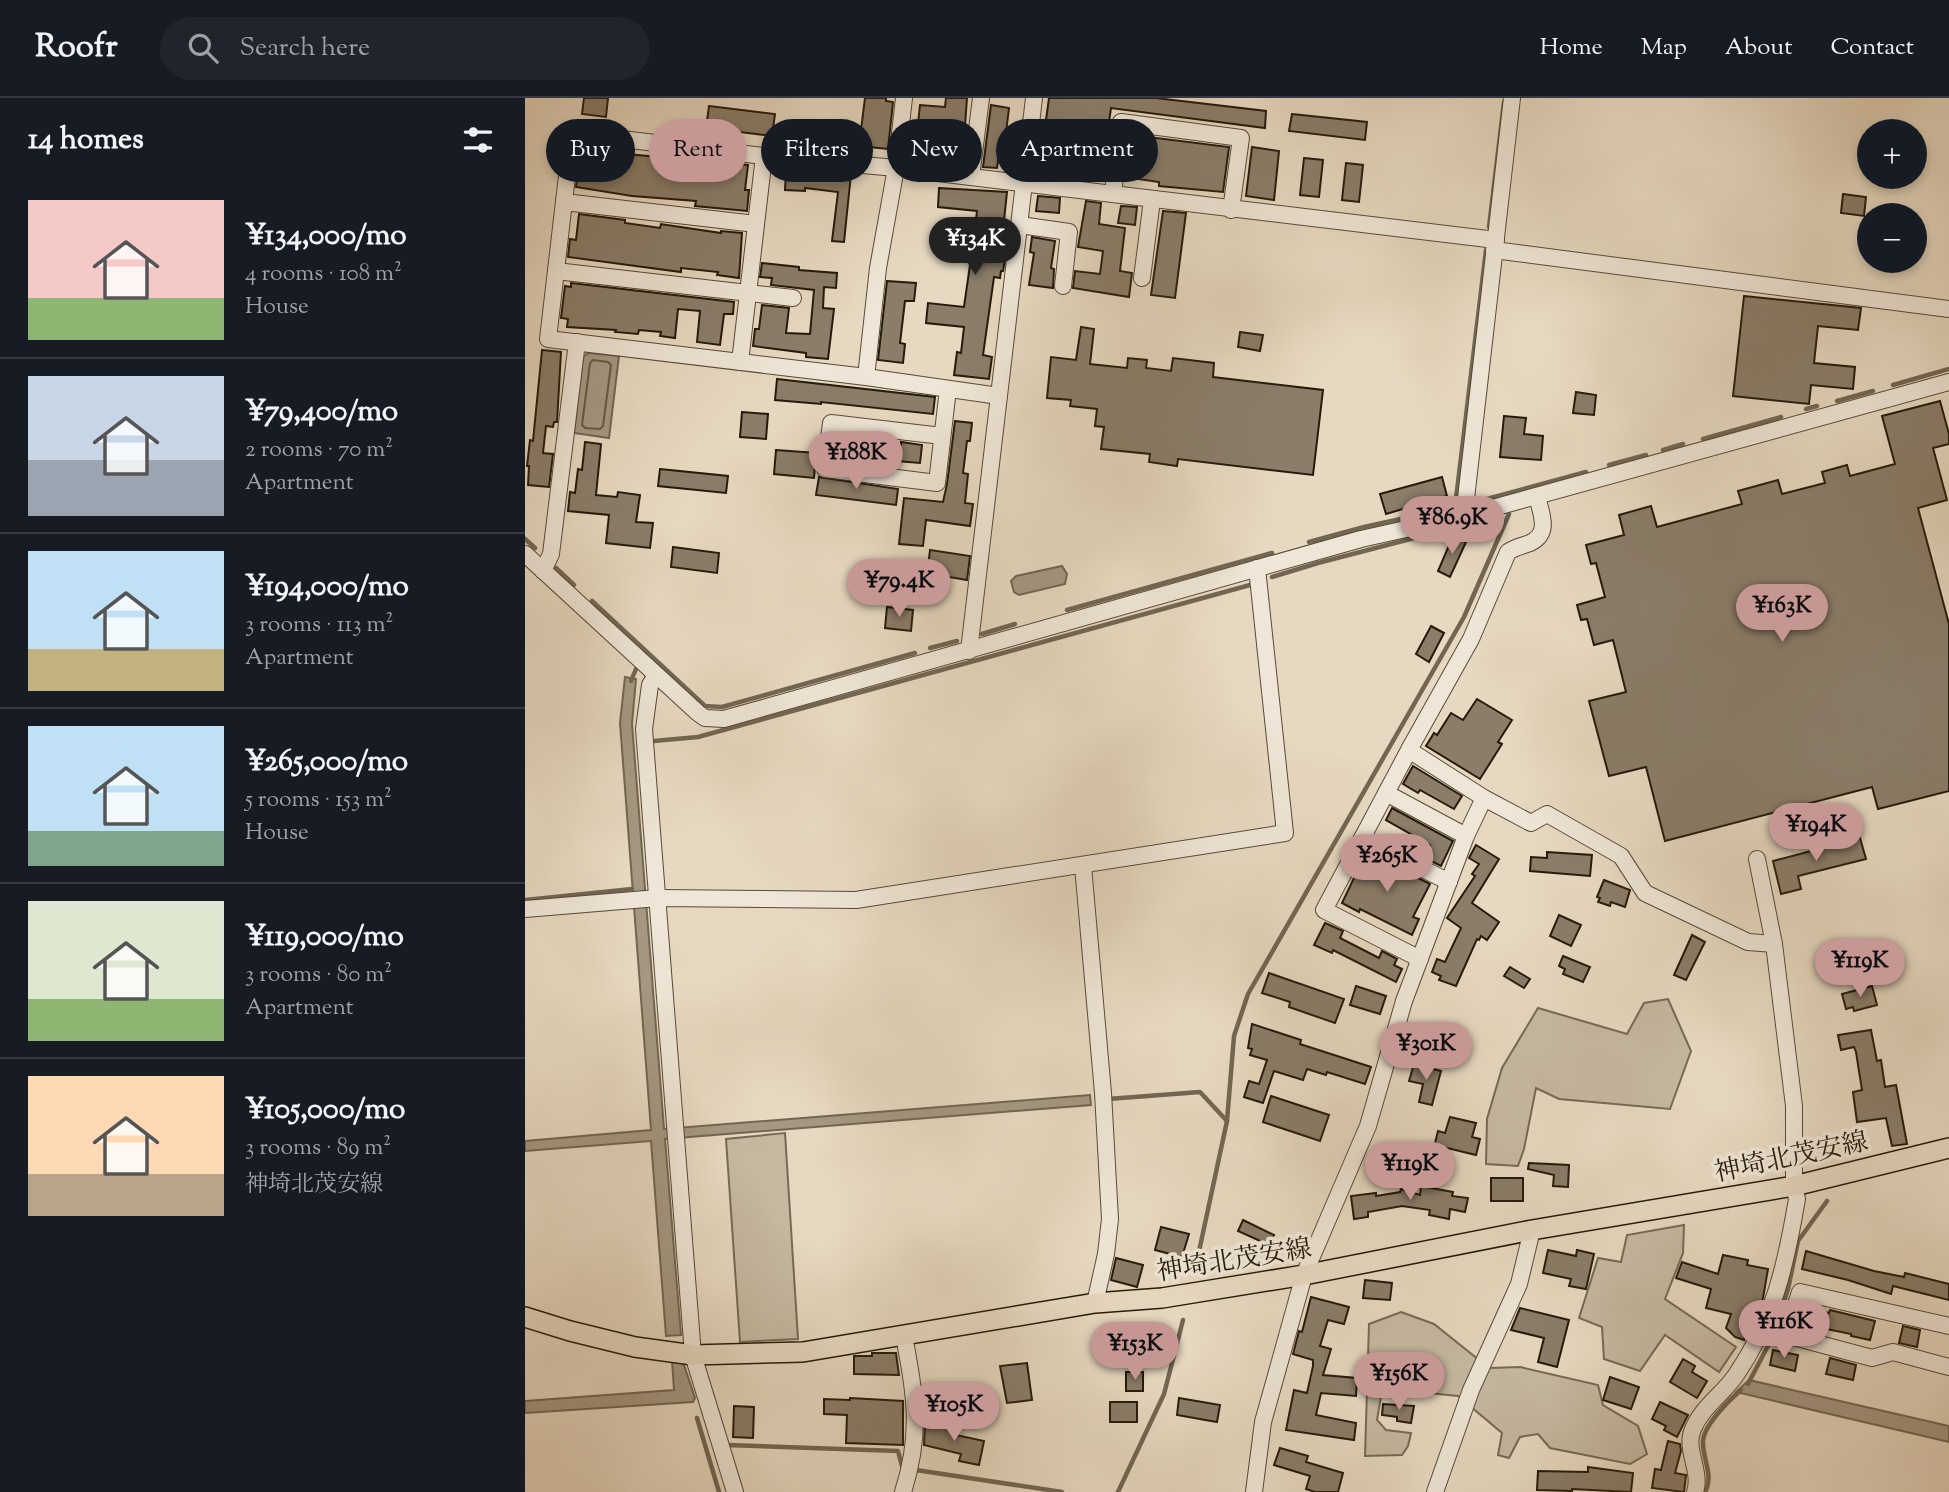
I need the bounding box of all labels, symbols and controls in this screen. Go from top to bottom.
search box [160,17,650,80]
text: Roofr [35,24,118,72]
icon: search [184,29,222,67]
text: Search here [240,30,370,67]
text: Home [1540,31,1603,65]
text: Map [1641,31,1687,65]
text: About [1725,31,1792,65]
text: Contact [1830,31,1914,65]
text: 14 homes [28,119,144,162]
chip: Buy [546,119,635,182]
chip: Rent [649,119,747,182]
chip: Filters [761,119,873,182]
chip: New [887,119,982,182]
chip: Apartment [996,119,1158,182]
map controls [1857,119,1927,273]
button: + [1857,119,1927,189]
icon: filters [459,121,497,159]
button: − [1857,203,1927,273]
text: ¥134,000/mo [245,215,407,258]
pin: ¥134K [926,218,1024,277]
text: ¥134K [945,223,1005,256]
icon: home [84,228,168,312]
text: 4 rooms · 108 m² [245,258,402,291]
text: House [245,291,309,324]
text: ¥79,400/mo [245,391,398,434]
icon: home [84,404,168,488]
pin: ¥188K [807,432,905,491]
text: 2 rooms · 70 m² [245,434,393,467]
text: ¥188K [825,437,887,470]
text: Apartment [245,467,354,500]
pin: ¥86.9K [1395,496,1509,556]
text: ¥86.9K [1416,502,1488,535]
pin: ¥79.4K [842,560,956,619]
text: ¥79.4K [863,565,935,598]
text: ¥194,000/mo [245,566,409,609]
icon: home [84,579,168,663]
pin: ¥163K [1733,584,1831,644]
text: ¥163K [1752,590,1812,623]
text: 3 rooms · 113 m² [245,609,393,642]
text: Apartment [245,642,354,675]
text: ¥265,000/mo [245,741,408,784]
icon: home [84,754,168,838]
text: 5 rooms · 153 m² [245,784,392,817]
pin: ¥194K [1767,804,1865,863]
text: ¥194K [1785,809,1847,842]
text: House [245,817,309,850]
pin: ¥265K [1338,834,1436,894]
text: ¥265K [1356,840,1418,873]
text: ¥119,000/mo [245,916,404,959]
icon: home [84,929,168,1013]
pin: ¥119K [1811,940,1909,999]
text: ¥119K [1831,945,1889,978]
text: 3 rooms · 80 m² [245,959,392,992]
text: Apartment [245,992,354,1025]
pin: ¥301K [1377,1023,1475,1082]
text: ¥301K [1396,1028,1456,1061]
text: ¥105,000/mo [245,1089,405,1132]
icon: home [84,1104,168,1188]
street label: 神埼北茂安線 [1711,1124,1872,1193]
text: 3 rooms · 89 m² [245,1132,391,1165]
pin: ¥119K [1361,1142,1459,1202]
text: ¥119K [1381,1148,1439,1181]
text: 神埼北茂安線 [245,1169,383,1202]
street label: 神埼北茂安線 [1154,1231,1314,1292]
pin: ¥116K [1735,1300,1833,1360]
text: ¥116K [1755,1306,1813,1339]
pin: ¥153K [1086,1322,1184,1382]
text: ¥153K [1107,1328,1163,1361]
pin: ¥156K [1350,1352,1448,1412]
text: ¥156K [1370,1358,1428,1391]
pin: ¥105K [905,1384,1003,1443]
text: ¥105K [924,1389,984,1422]

